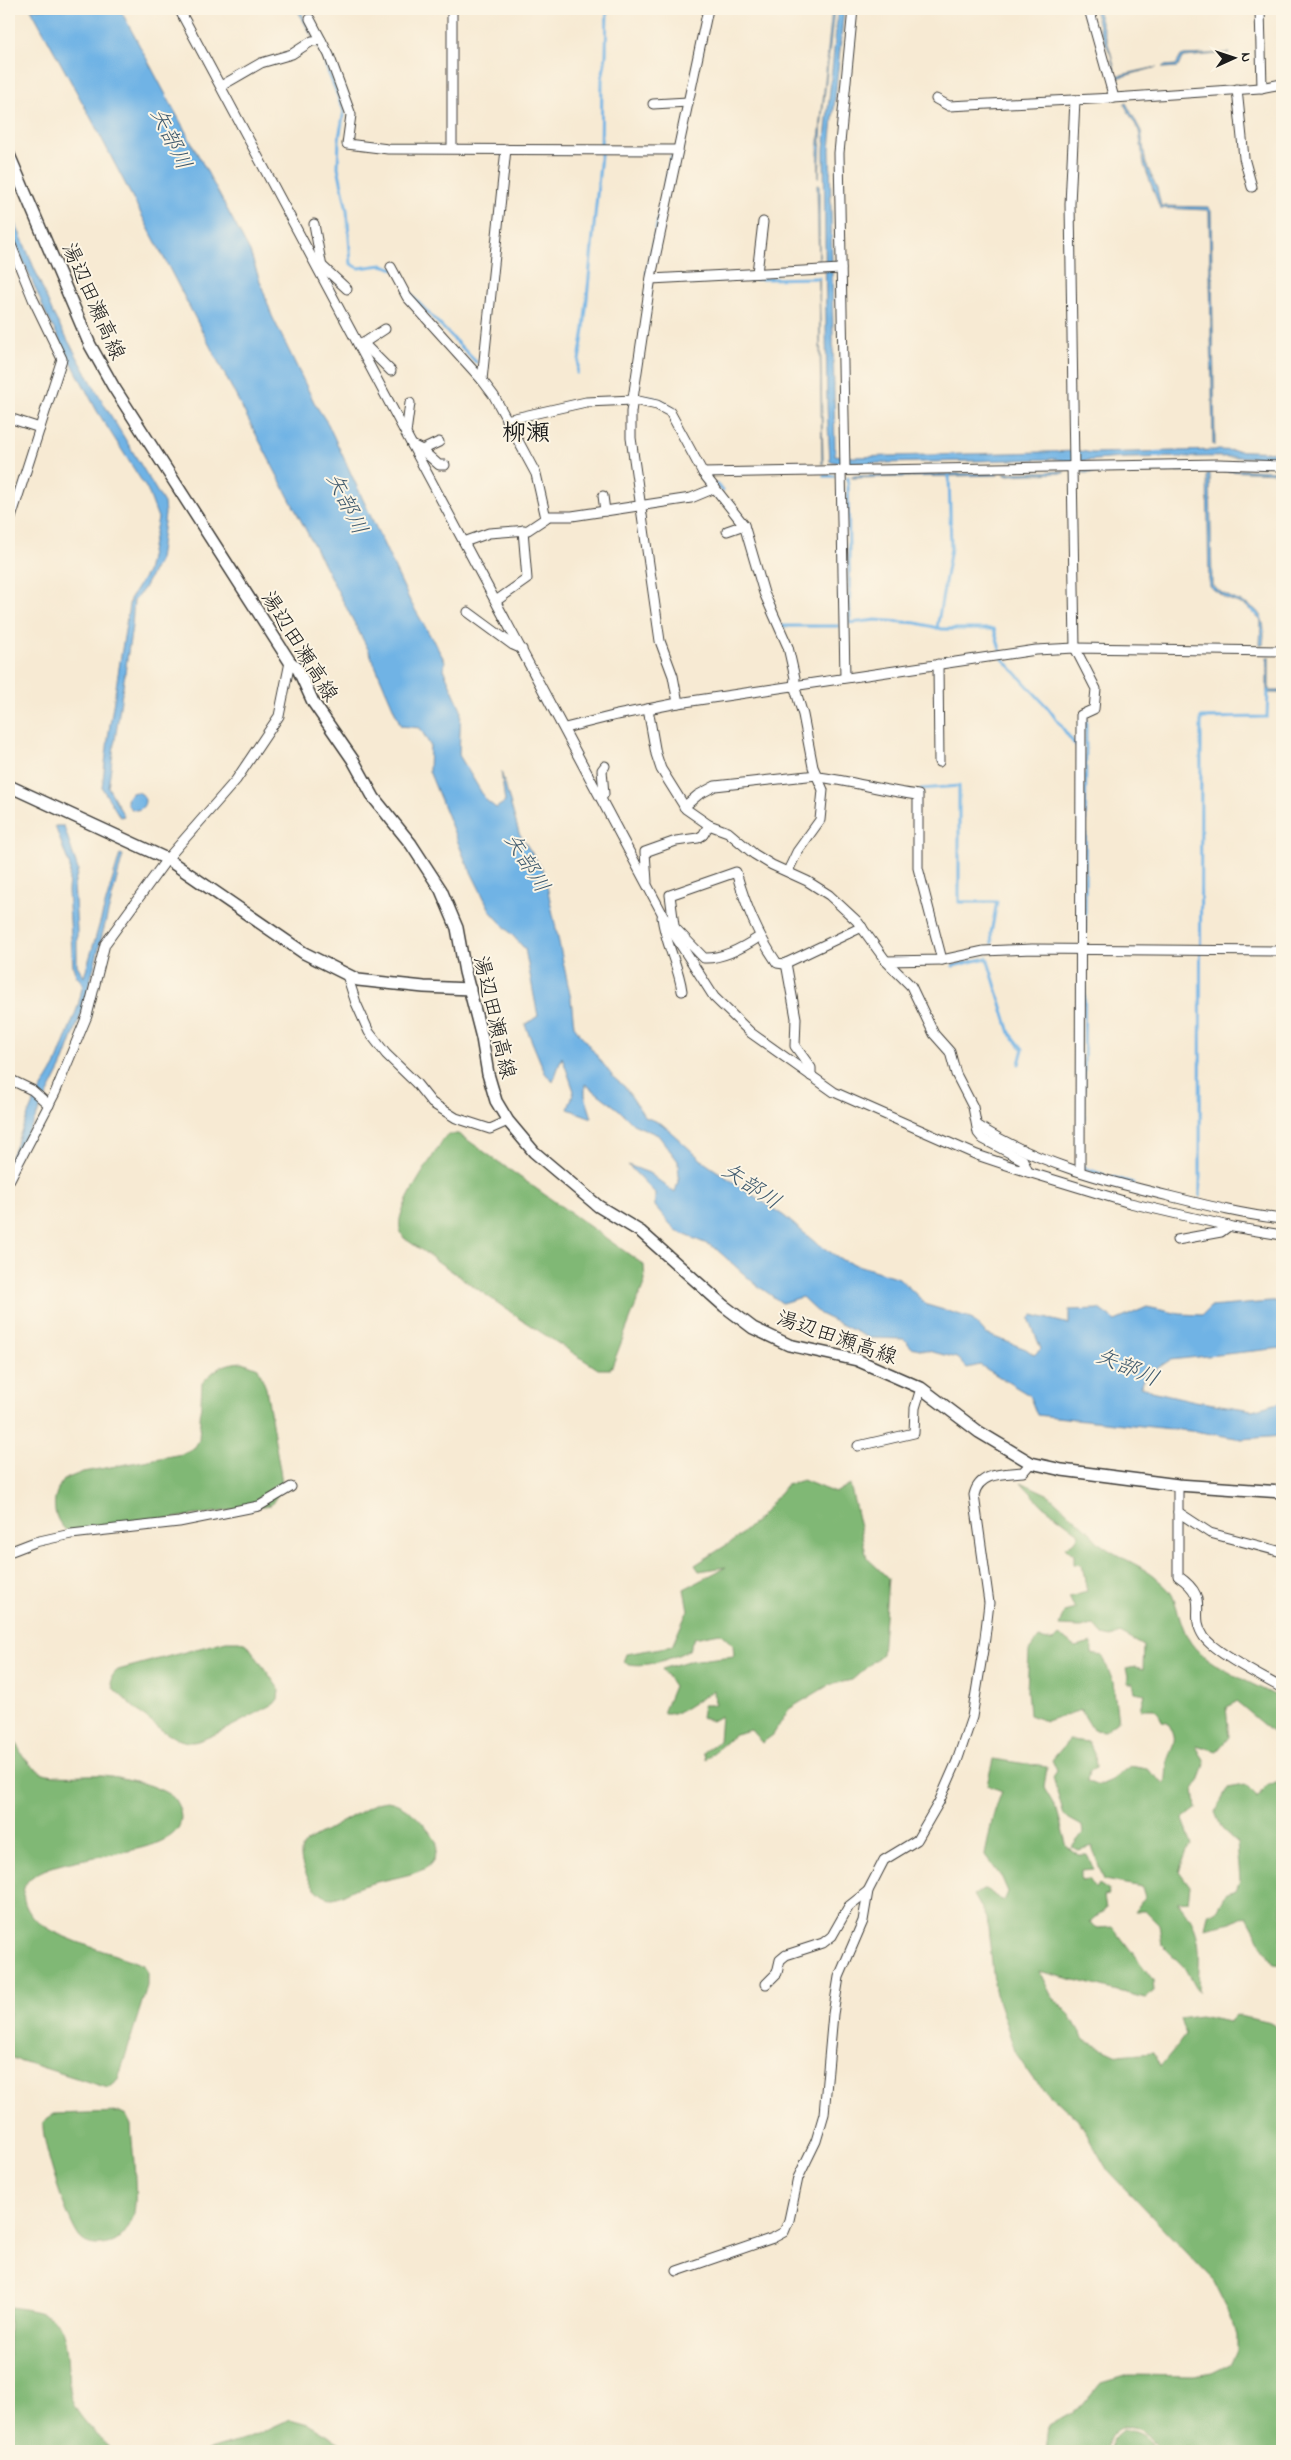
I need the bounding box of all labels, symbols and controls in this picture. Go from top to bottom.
north arrow [1208,32,1258,82]
text: N [1235,52,1256,63]
water label: 矢部川 [140,103,198,176]
street label: 湯辺田瀬高線 [53,238,132,365]
district label: 柳瀬 [502,417,550,452]
water label: 矢部川 [316,468,374,541]
street label: 湯辺田瀬高線 [252,586,344,708]
water label: 矢部川 [494,827,557,900]
street label: 湯辺田瀬高線 [464,953,522,1082]
water label: 矢部川 [714,1156,787,1219]
street label: 湯辺田瀬高線 [772,1304,901,1374]
water label: 矢部川 [1090,1341,1163,1396]

